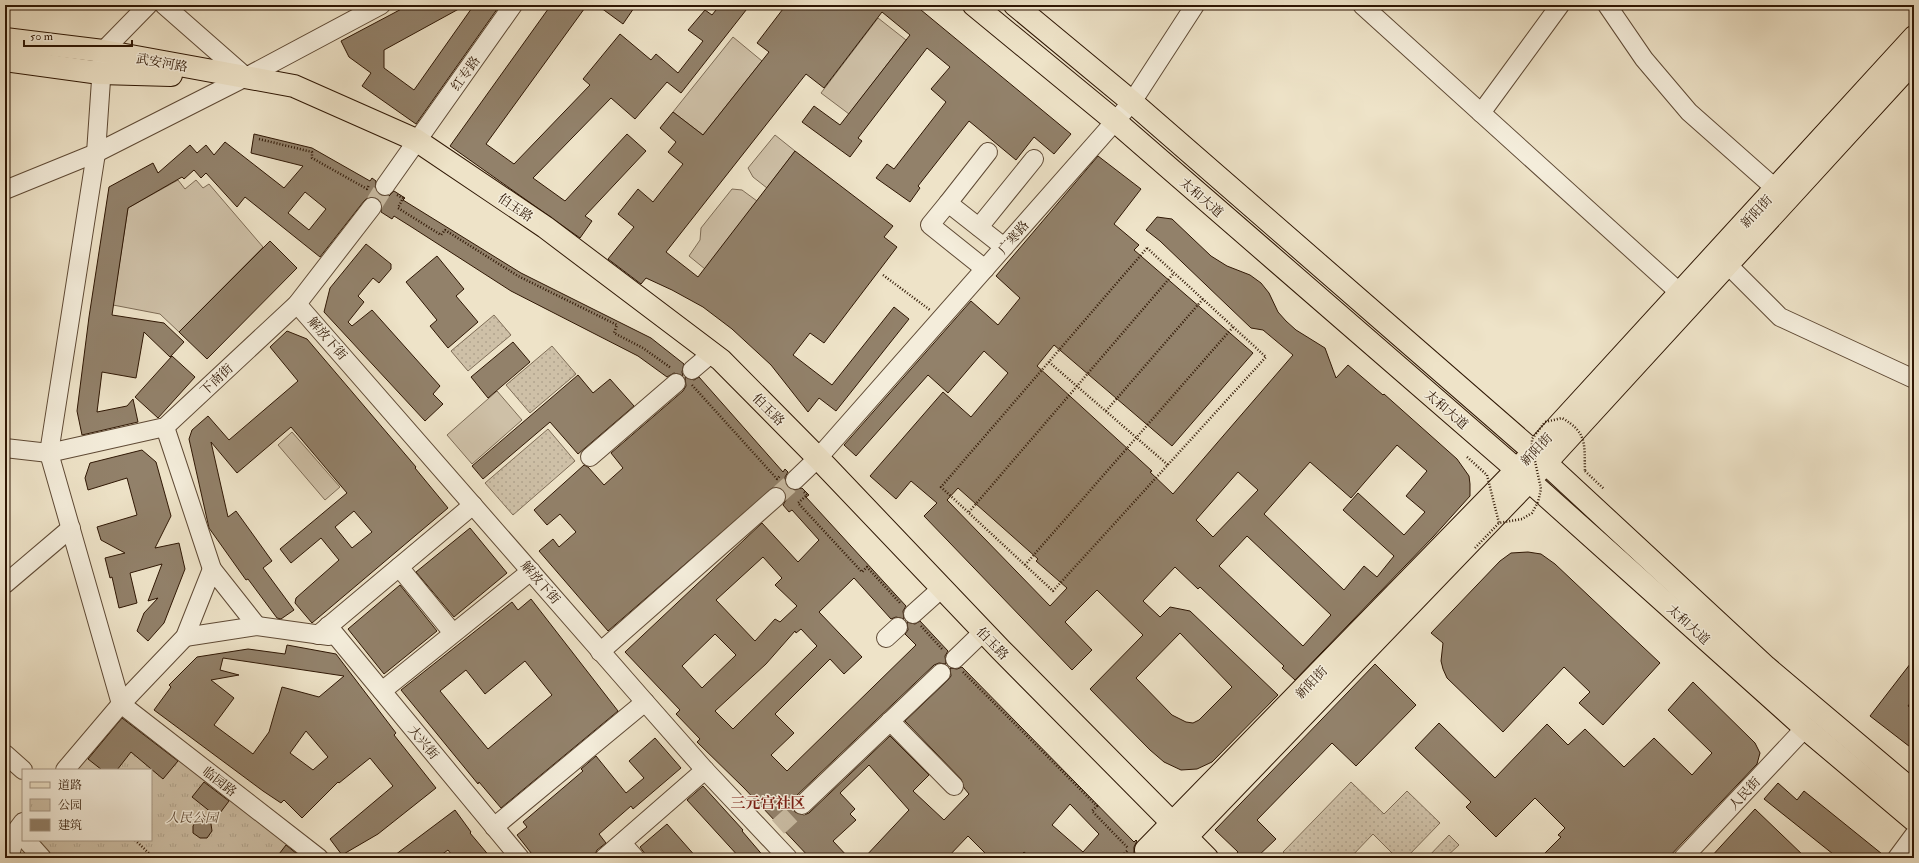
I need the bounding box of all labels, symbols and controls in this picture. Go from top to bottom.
scale bar [24,22,132,48]
text: 50 m [30,29,54,44]
street label: 武安河路 [135,51,189,75]
street label: 红专路 [448,53,484,94]
street label: 太和大道 [1176,175,1226,221]
street label: 伯玉路 [495,190,536,225]
street label: 新阳街 [1738,192,1776,231]
street label: 广寒路 [995,218,1033,258]
street label: 解放下街 [304,314,350,364]
street label: 下南街 [197,361,236,399]
street label: 太和大道 [1421,387,1471,433]
street label: 伯玉路 [749,390,788,429]
street label: 新阳街 [1517,430,1556,469]
street label: 解放下街 [517,558,563,608]
street label: 太和大道 [1664,601,1713,648]
street label: 伯玉路 [973,624,1012,663]
street label: 新阳街 [1292,663,1331,702]
street label: 大兴街 [405,723,442,763]
street label: 临园路 [199,763,240,800]
legend [22,769,152,841]
street label: 人民街 [1726,774,1764,813]
text: 道路 [58,778,82,793]
district label: 三元宫社区 [730,794,806,813]
text: 公园 [58,798,82,813]
park label: 人民公园 [166,810,220,826]
text: 建筑 [58,818,82,833]

